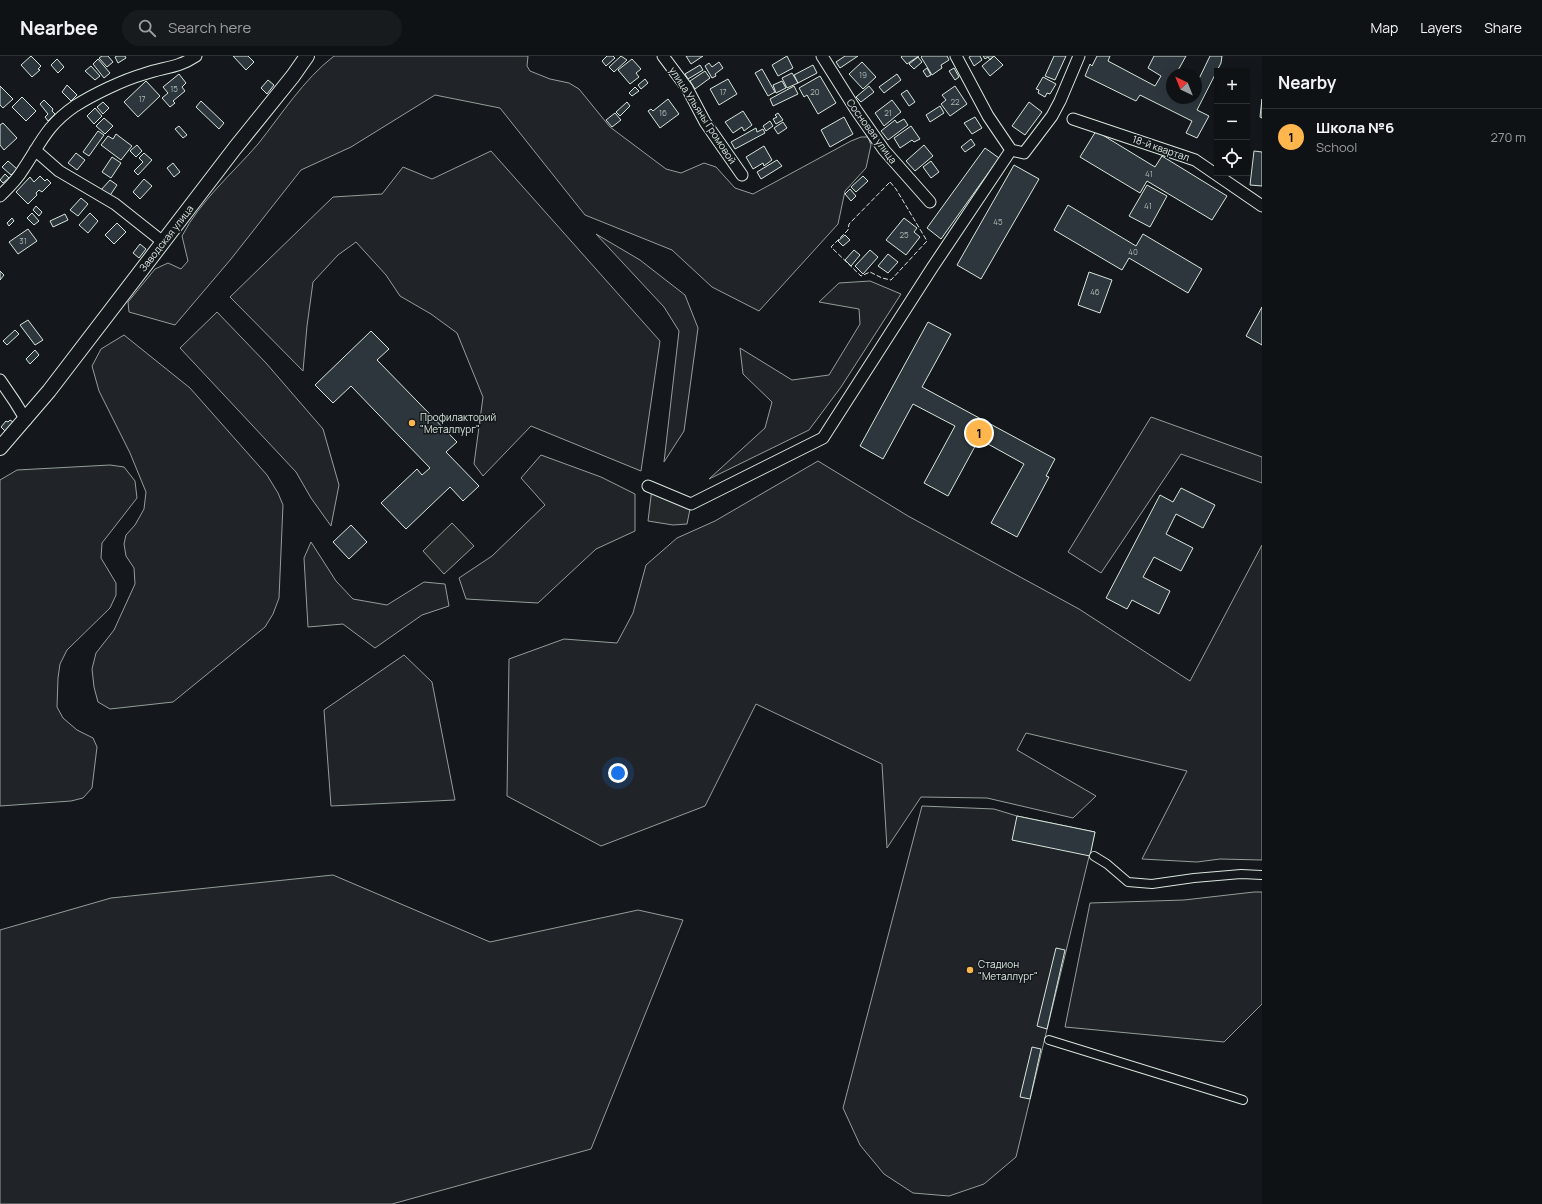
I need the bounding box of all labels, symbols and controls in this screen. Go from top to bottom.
search box [122,10,402,46]
text: Nearbee [20,15,98,41]
icon: search [136,17,158,39]
text: Search here [168,17,251,38]
text: Map [1370,18,1398,37]
text: Layers [1420,18,1462,37]
text: Share [1484,18,1522,37]
street label: улица Ульяны Громовой [666,64,740,166]
north arrow [1166,68,1202,104]
map controls [1214,68,1250,176]
button: + [1214,68,1250,104]
house number: 19 [859,69,867,80]
text: Nearby [1278,71,1336,94]
house number: 15 [170,83,178,94]
house number: 17 [719,86,727,97]
house number: 20 [810,86,820,97]
house number: 17 [138,93,146,104]
street label: Сосновая улица [844,96,900,166]
house number: 22 [950,96,960,107]
button: − [1214,104,1250,140]
house number: 16 [659,107,667,118]
house number: 21 [884,107,892,118]
text: Школа №6 [1316,117,1394,138]
text: 1 [1288,128,1294,146]
text: 270 m [1491,128,1526,146]
street label: 18-й квартал [1131,132,1192,164]
text: School [1316,138,1357,156]
button: locate [1214,140,1250,176]
house number: 41 [1145,168,1153,179]
house number: 41 [1144,200,1152,211]
street label: Заводская улица [136,202,196,274]
house number: 45 [993,216,1003,227]
house number: 25 [899,229,909,240]
house number: 31 [19,235,27,246]
house number: 40 [1128,246,1138,257]
house number: 46 [1090,286,1100,297]
place label: Профилакторий "Металлург" [420,410,496,436]
marker: Профилакторий "Металлург" [407,418,417,428]
pin: 1 [966,418,992,448]
your location [608,763,628,783]
place label: Стадион "Металлург" [978,957,1038,983]
marker: Стадион "Металлург" [965,965,975,975]

